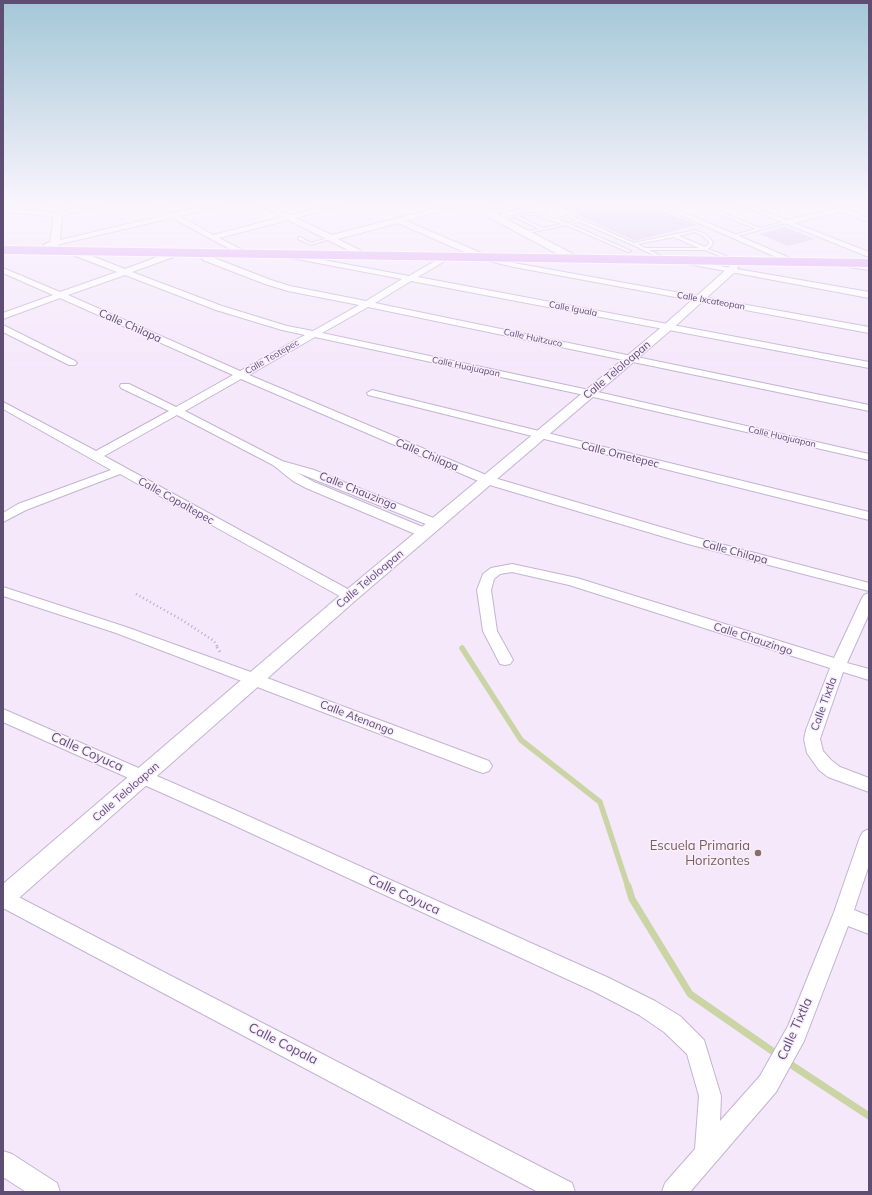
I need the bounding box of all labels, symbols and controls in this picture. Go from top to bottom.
street label: Calle Ixcateopan [676,290,746,312]
street label: Calle Iguala [548,299,598,319]
street label: Calle Chilapa [97,306,163,346]
street label: Calle Huitzuco [503,327,563,349]
street label: Calle Teotepec [243,337,301,377]
street label: Calle Teloloapan [581,338,653,402]
street label: Calle Huajuapan [431,355,501,379]
street label: Calle Huajuapan [747,424,817,450]
street label: Calle Chilapa [394,436,460,474]
street label: Calle Ometepec [580,439,660,471]
street label: Calle Chauzingo [317,469,399,513]
street label: Calle Copaltepec [136,475,216,527]
street label: Calle Chilapa [701,537,769,567]
street label: Calle Teloloapan [334,547,406,611]
street label: Calle Chauzingo [712,620,794,658]
street label: Calle Tixtla [808,675,840,733]
street label: Calle Atenango [318,698,396,738]
street label: Calle Coyuca [48,729,126,775]
street label: Calle Teloloapan [90,760,162,824]
place label: Escuela Primaria Horizontes [650,838,750,869]
marker: Escuela Primaria Horizontes [753,848,763,858]
street label: Calle Coyuca [366,872,442,918]
street label: Calle Tixtla [774,995,816,1063]
street label: Calle Copala [246,1020,320,1068]

